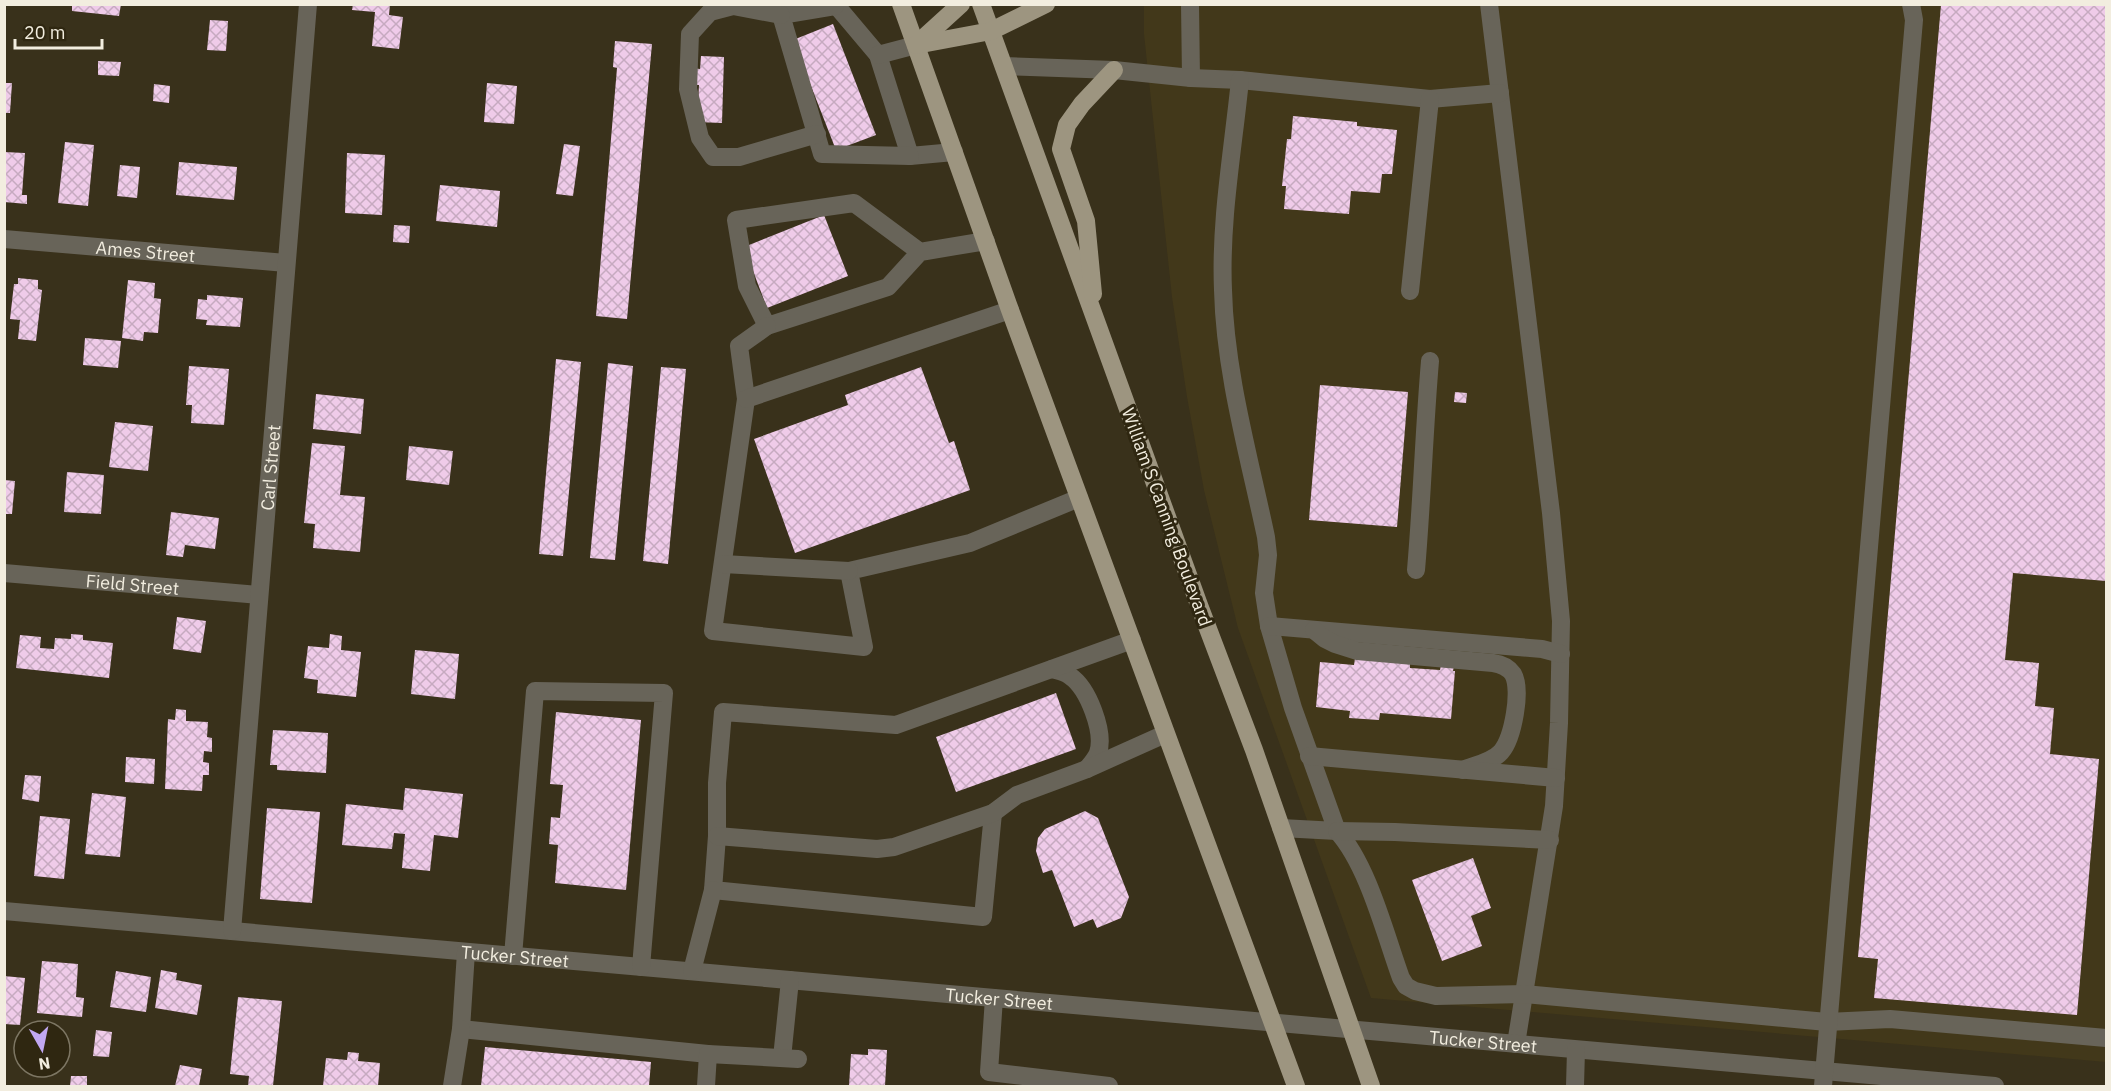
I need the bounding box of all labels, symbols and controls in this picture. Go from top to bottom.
scale bar [15,12,102,50]
text: 20 m [24,21,66,44]
street label: Ames Street [95,235,196,267]
street label: William S Canning Boulevard [1117,405,1217,629]
street label: Carl Street [255,424,285,511]
street label: Field Street [85,569,180,600]
street label: Tucker Street [460,940,570,972]
street label: Tucker Street [944,982,1054,1015]
north arrow [12,1019,72,1079]
street label: Tucker Street [1428,1025,1538,1057]
text: N [37,1053,52,1075]

